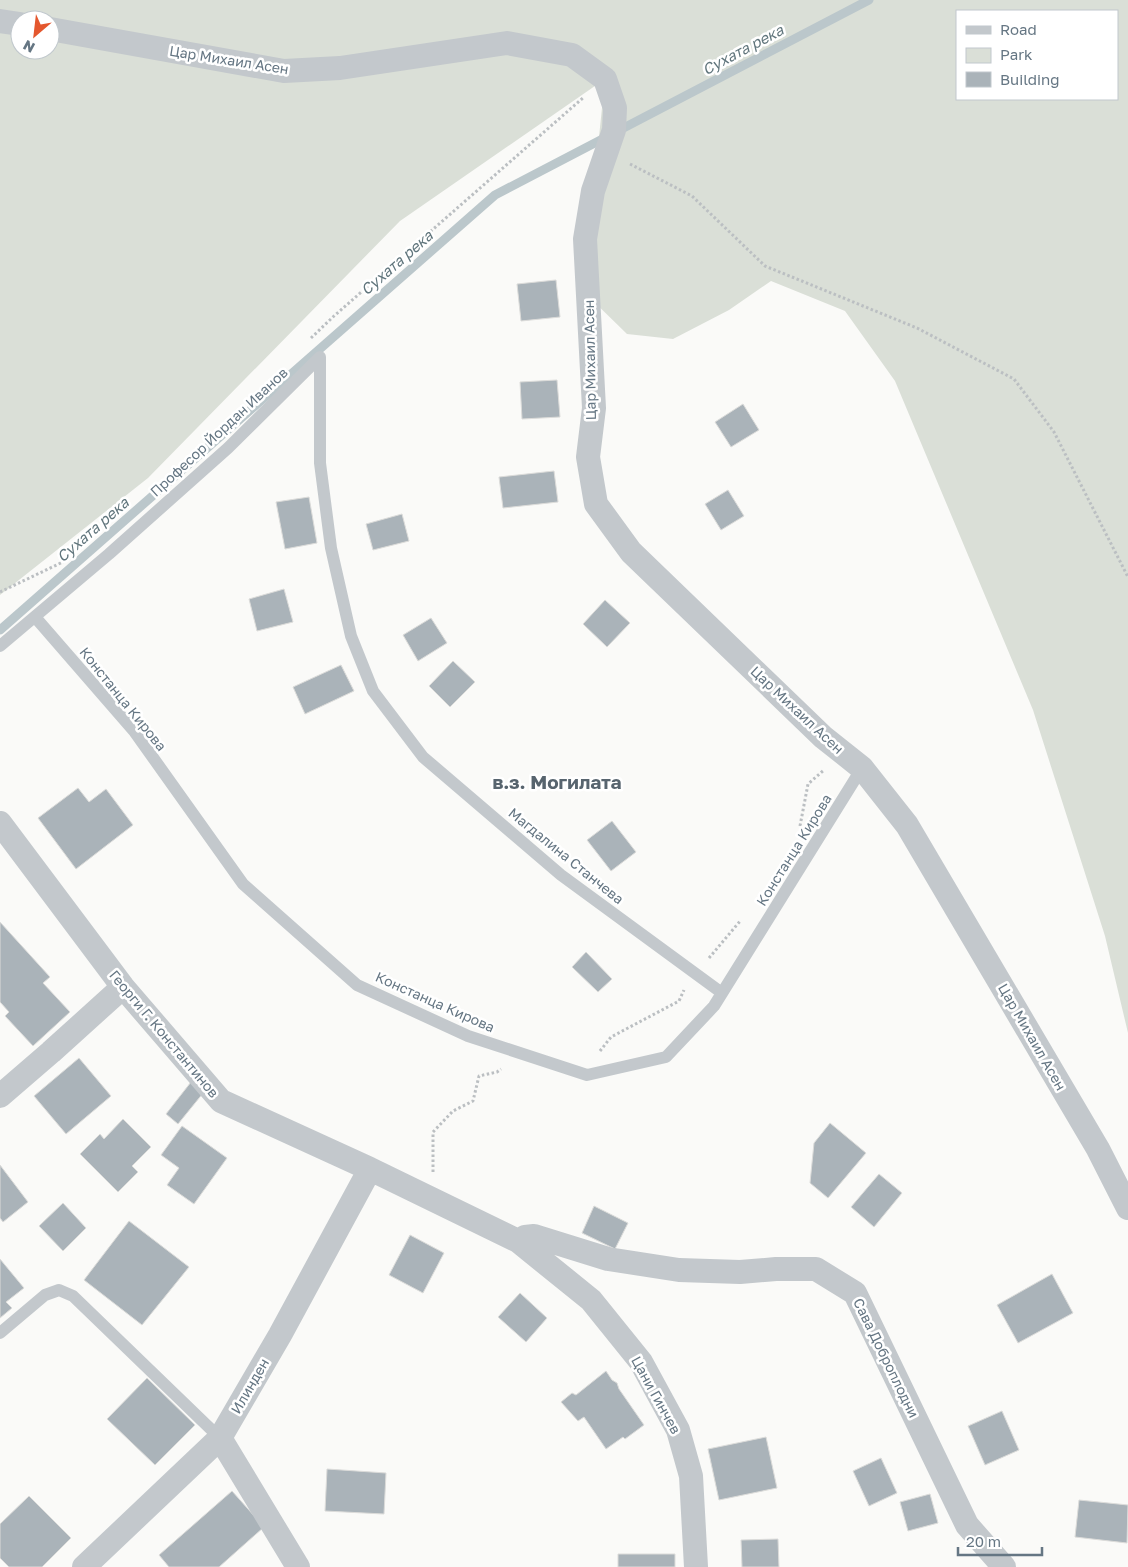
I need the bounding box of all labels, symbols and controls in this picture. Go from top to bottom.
north arrow [10,10,60,60]
legend [956,10,1118,100]
water label: Сухата река [699,20,787,79]
text: Road [1000,20,1037,38]
text: N [20,37,37,57]
street label: Цар Михаил Асен [168,42,290,77]
text: Park [1000,45,1033,63]
text: Building [1000,70,1060,88]
water label: Сухата река [357,226,437,299]
street label: Цар Михаил Асен [580,300,599,420]
street label: Професор Йордан Иванов [146,363,291,500]
water label: Сухата река [53,493,133,566]
street label: Констанца Кирова [76,643,170,754]
street label: Цар Михаил Асен [747,662,847,757]
district label: в.з. Могилата [492,770,622,793]
street label: Констанца Кирова [752,791,835,909]
street label: Магдалина Станчева [505,804,627,907]
street label: Георги Г. Константинов [106,967,223,1101]
street label: Констанца Кирова [373,968,497,1035]
street label: Цар Михаил Асен [995,980,1070,1093]
street label: Сава Доброплодни [850,1295,923,1420]
street label: Цани Гинчев [628,1353,685,1437]
street label: Илинден [227,1355,272,1416]
scale bar [958,1524,1042,1556]
text: 20 m [966,1532,1001,1550]

